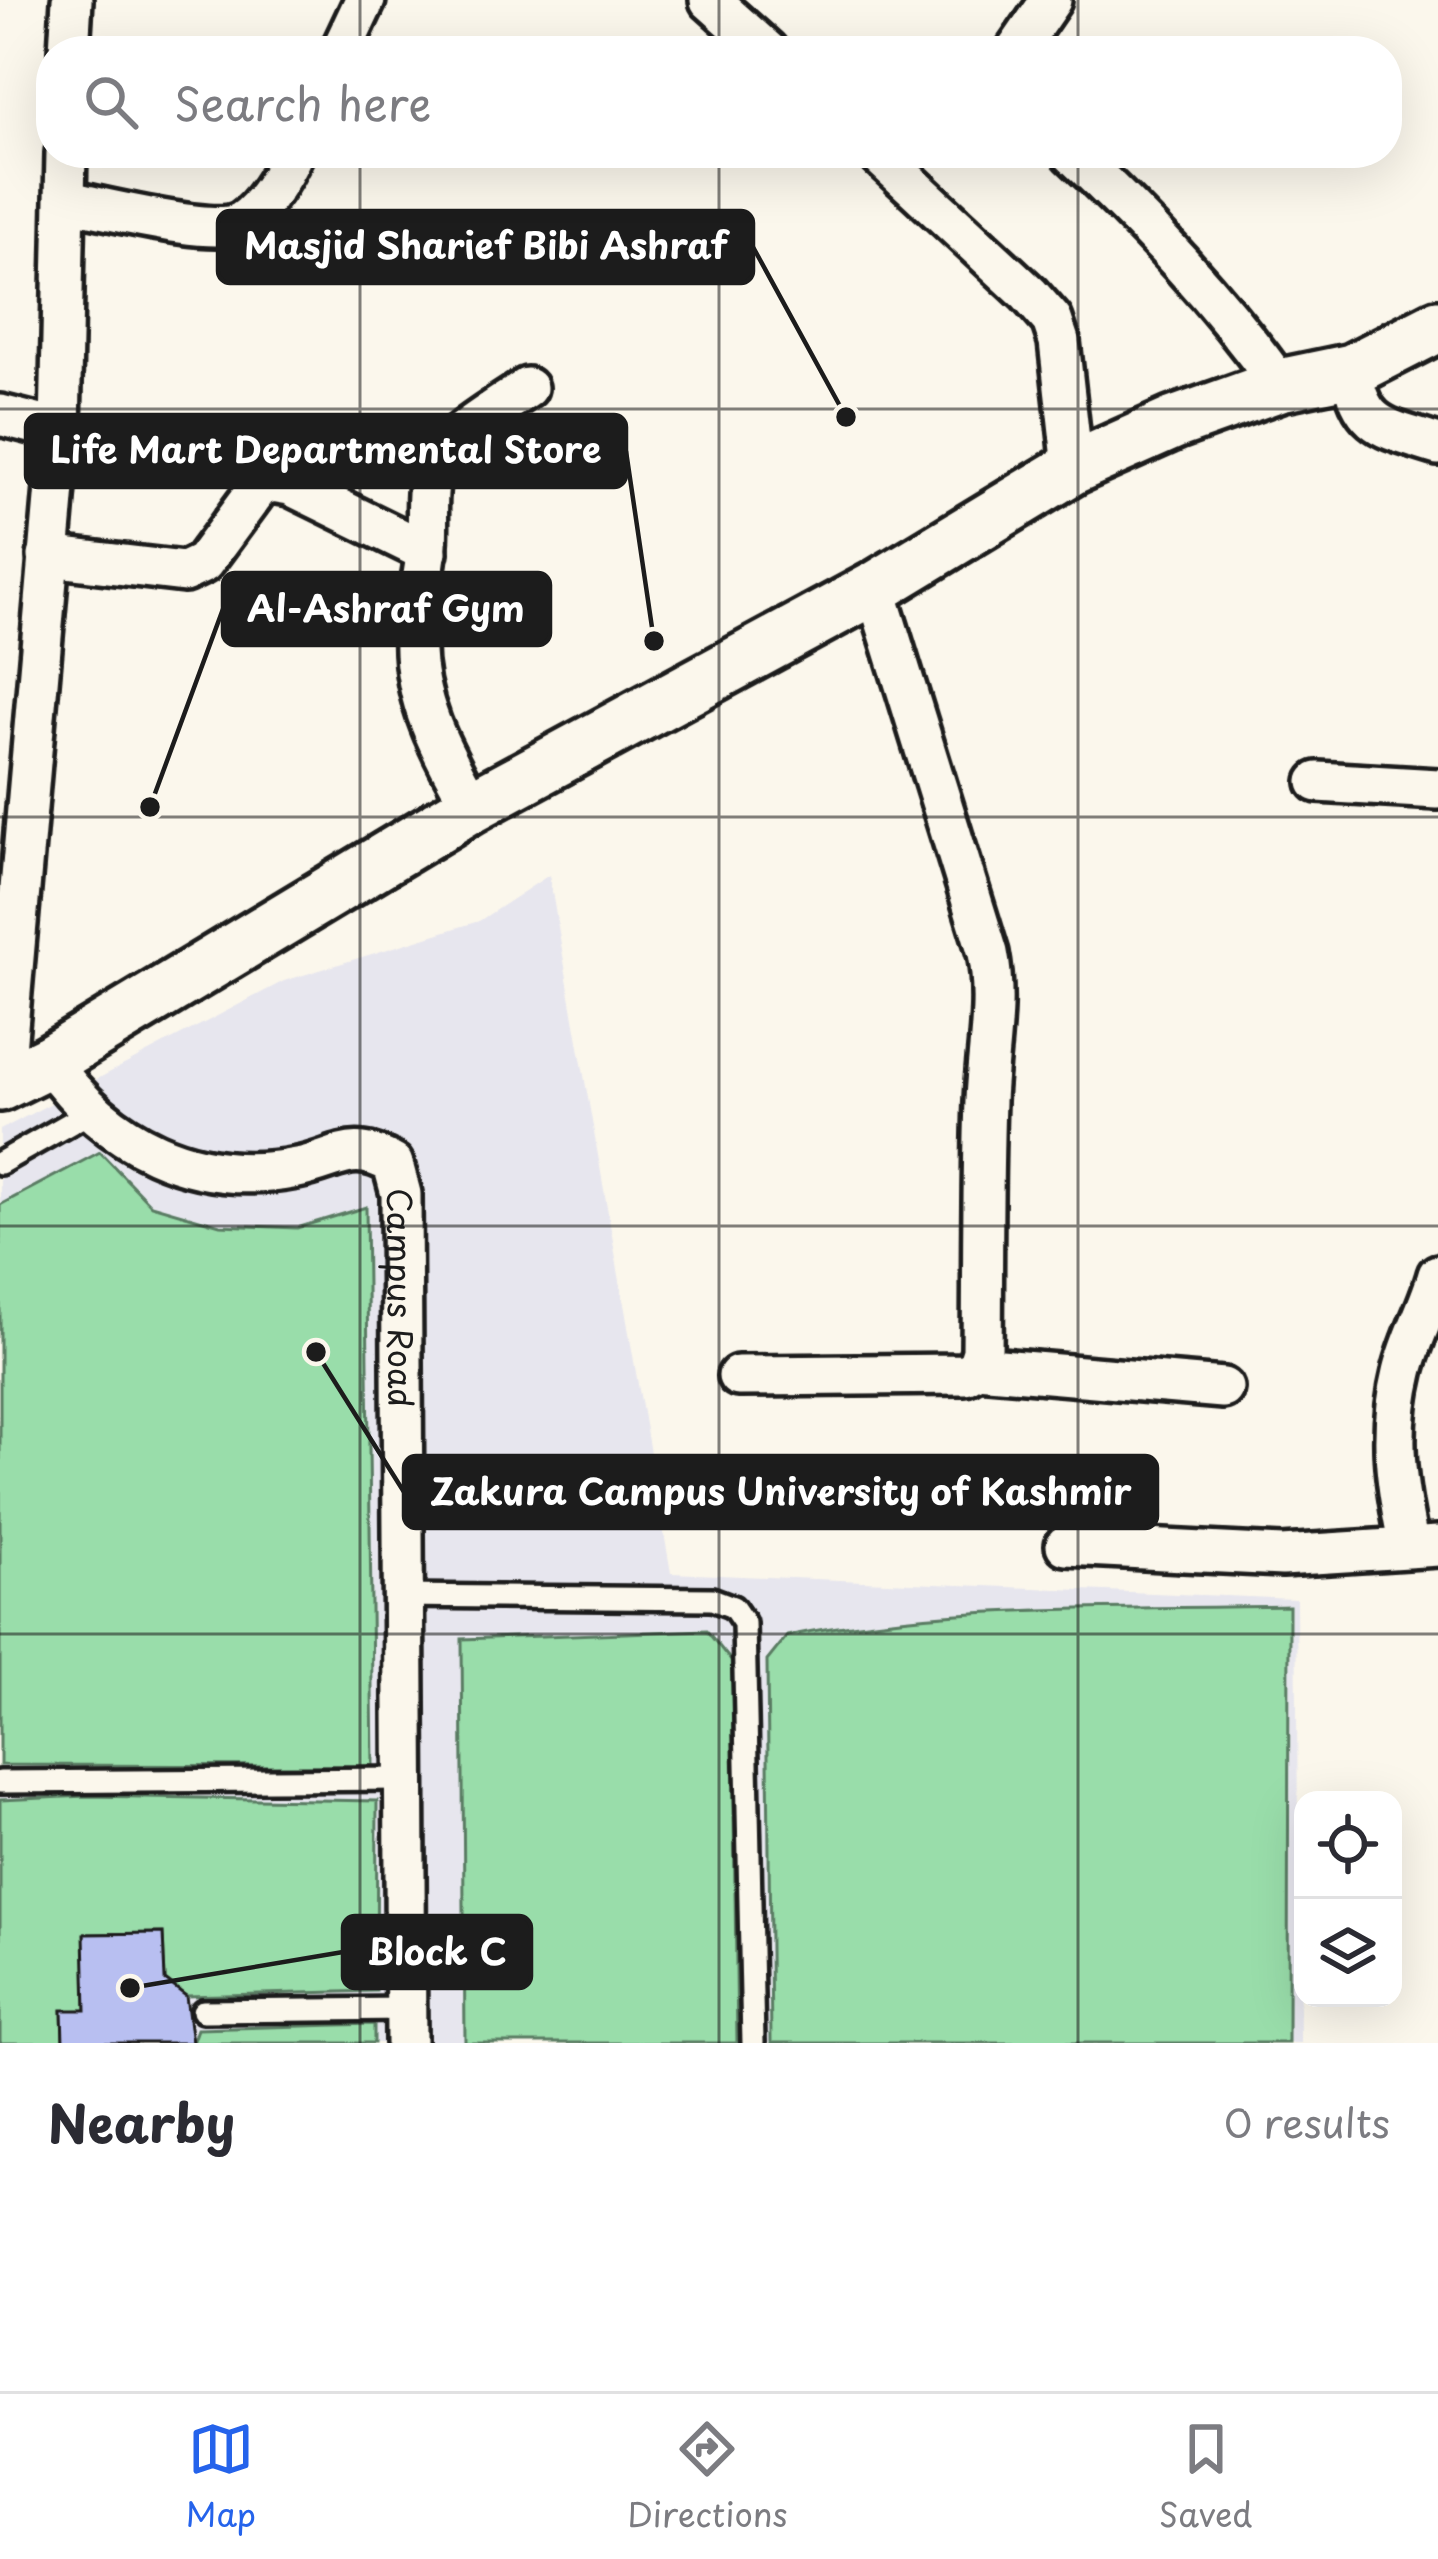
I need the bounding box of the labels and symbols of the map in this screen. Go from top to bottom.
callout: Masjid Sharief Bibi Ashraf [218,211,753,283]
text: Masjid Sharief Bibi Ashraf [244,217,730,271]
callout: Life Mart Departmental Store [26,415,626,487]
text: Life Mart Departmental Store [51,421,601,475]
callout: Al-Ashraf Gym [223,573,550,645]
text: Al-Ashraf Gym [247,580,525,634]
street label: Campus Road [376,1188,427,1408]
callout: Zakura Campus University of Kashmir [404,1456,1157,1528]
text: Zakura Campus University of Kashmir [430,1463,1132,1517]
callout: Block C [343,1916,531,1988]
text: Block C [367,1923,507,1977]

